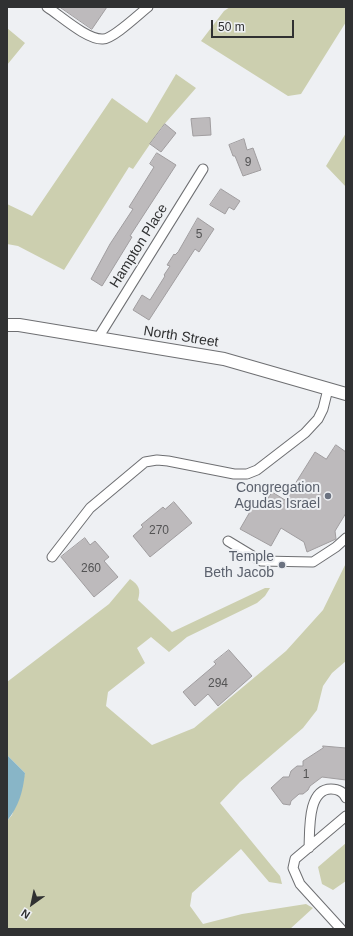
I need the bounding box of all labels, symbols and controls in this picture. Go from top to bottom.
scale bar [213,12,296,38]
text: 50 m [218,20,245,34]
house number: 9 [245,156,251,170]
street label: Hampton Place [107,201,171,291]
house number: 5 [196,228,202,242]
street label: North Street [142,323,220,351]
place label: Congregation Agudas Israel [234,480,320,512]
marker: Congregation Agudas Israel [323,491,333,501]
house number: 270 [149,524,169,538]
place label: Temple Beth Jacob [204,549,274,582]
marker: Temple Beth Jacob [277,560,287,570]
house number: 260 [81,562,101,576]
house number: 294 [208,677,228,691]
house number: 1 [303,768,309,782]
north arrow [12,884,52,924]
text: N [19,907,32,921]

